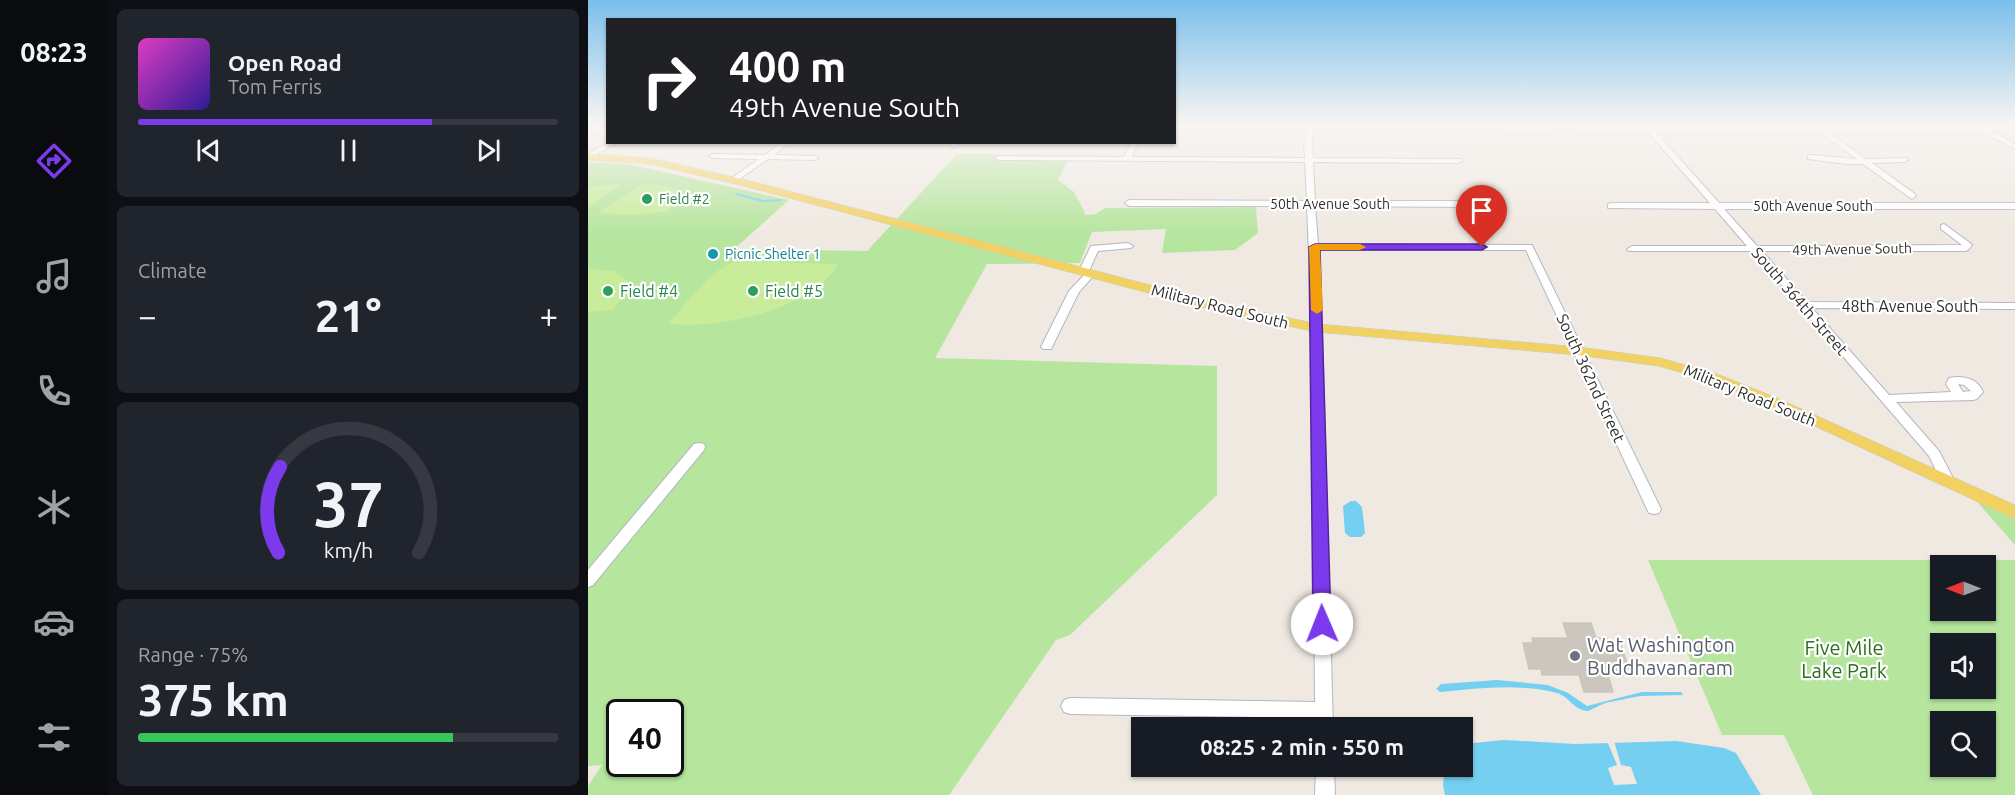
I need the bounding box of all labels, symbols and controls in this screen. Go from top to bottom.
text: 08:23 [20,37,88,67]
icon: right [630,42,708,120]
text: 400 m [729,43,846,90]
text: Open Road [228,50,342,75]
text: Tom Ferris [228,75,322,98]
text: 49th Avenue South [729,92,960,122]
icon: previous [192,134,225,167]
icon: pause [332,134,365,167]
icon: next [472,134,505,167]
icon: directions [33,140,75,182]
pin [1456,185,1507,247]
place label: Field #2 [659,191,710,207]
marker: Field #2 [640,192,654,206]
icon: arrive [1465,194,1498,227]
street label: 50th Avenue South [1270,196,1390,212]
street label: 50th Avenue South [1753,198,1873,214]
street label: 49th Avenue South [1792,240,1912,258]
street label: South 364th Street [1748,243,1852,359]
place label: Picnic Shelter 1 [725,246,821,262]
marker: Picnic Shelter 1 [706,247,720,261]
icon: music [33,255,75,297]
text: Climate [138,259,207,282]
street label: Military Road South [1149,280,1291,332]
place label: Field #4 [620,282,678,300]
place label: Field #5 [765,282,823,300]
marker: Field #4 [601,284,615,298]
marker: Field #5 [746,284,760,298]
text: 21° [315,290,381,341]
text: − [138,297,157,334]
text: + [539,297,558,334]
street label: 48th Avenue South [1841,297,1979,315]
street label: South 362nd Street [1553,311,1629,446]
street label: Military Road South [1681,360,1819,430]
icon: phone [33,370,75,412]
text: 37 [313,469,383,539]
icon: climate [33,486,75,528]
text: km/h [323,538,373,562]
north arrow [1930,555,1996,621]
map controls [1930,555,1996,777]
position arrow [1290,592,1354,656]
icon: car [33,601,75,643]
place label: Wat Washington Buddhavanaram [1587,633,1735,679]
button: sound [1930,633,1996,699]
park label: Five Mile Lake Park [1801,636,1887,682]
text: Range · 75% [138,643,248,666]
marker: Wat Washington Buddhavanaram [1568,649,1582,663]
text: 375 km [138,674,289,725]
speed limit sign: 40 [606,699,684,777]
button: search [1930,711,1996,777]
icon: filters [33,716,75,758]
text: 08:25 · 2 min · 550 m [1200,734,1404,759]

